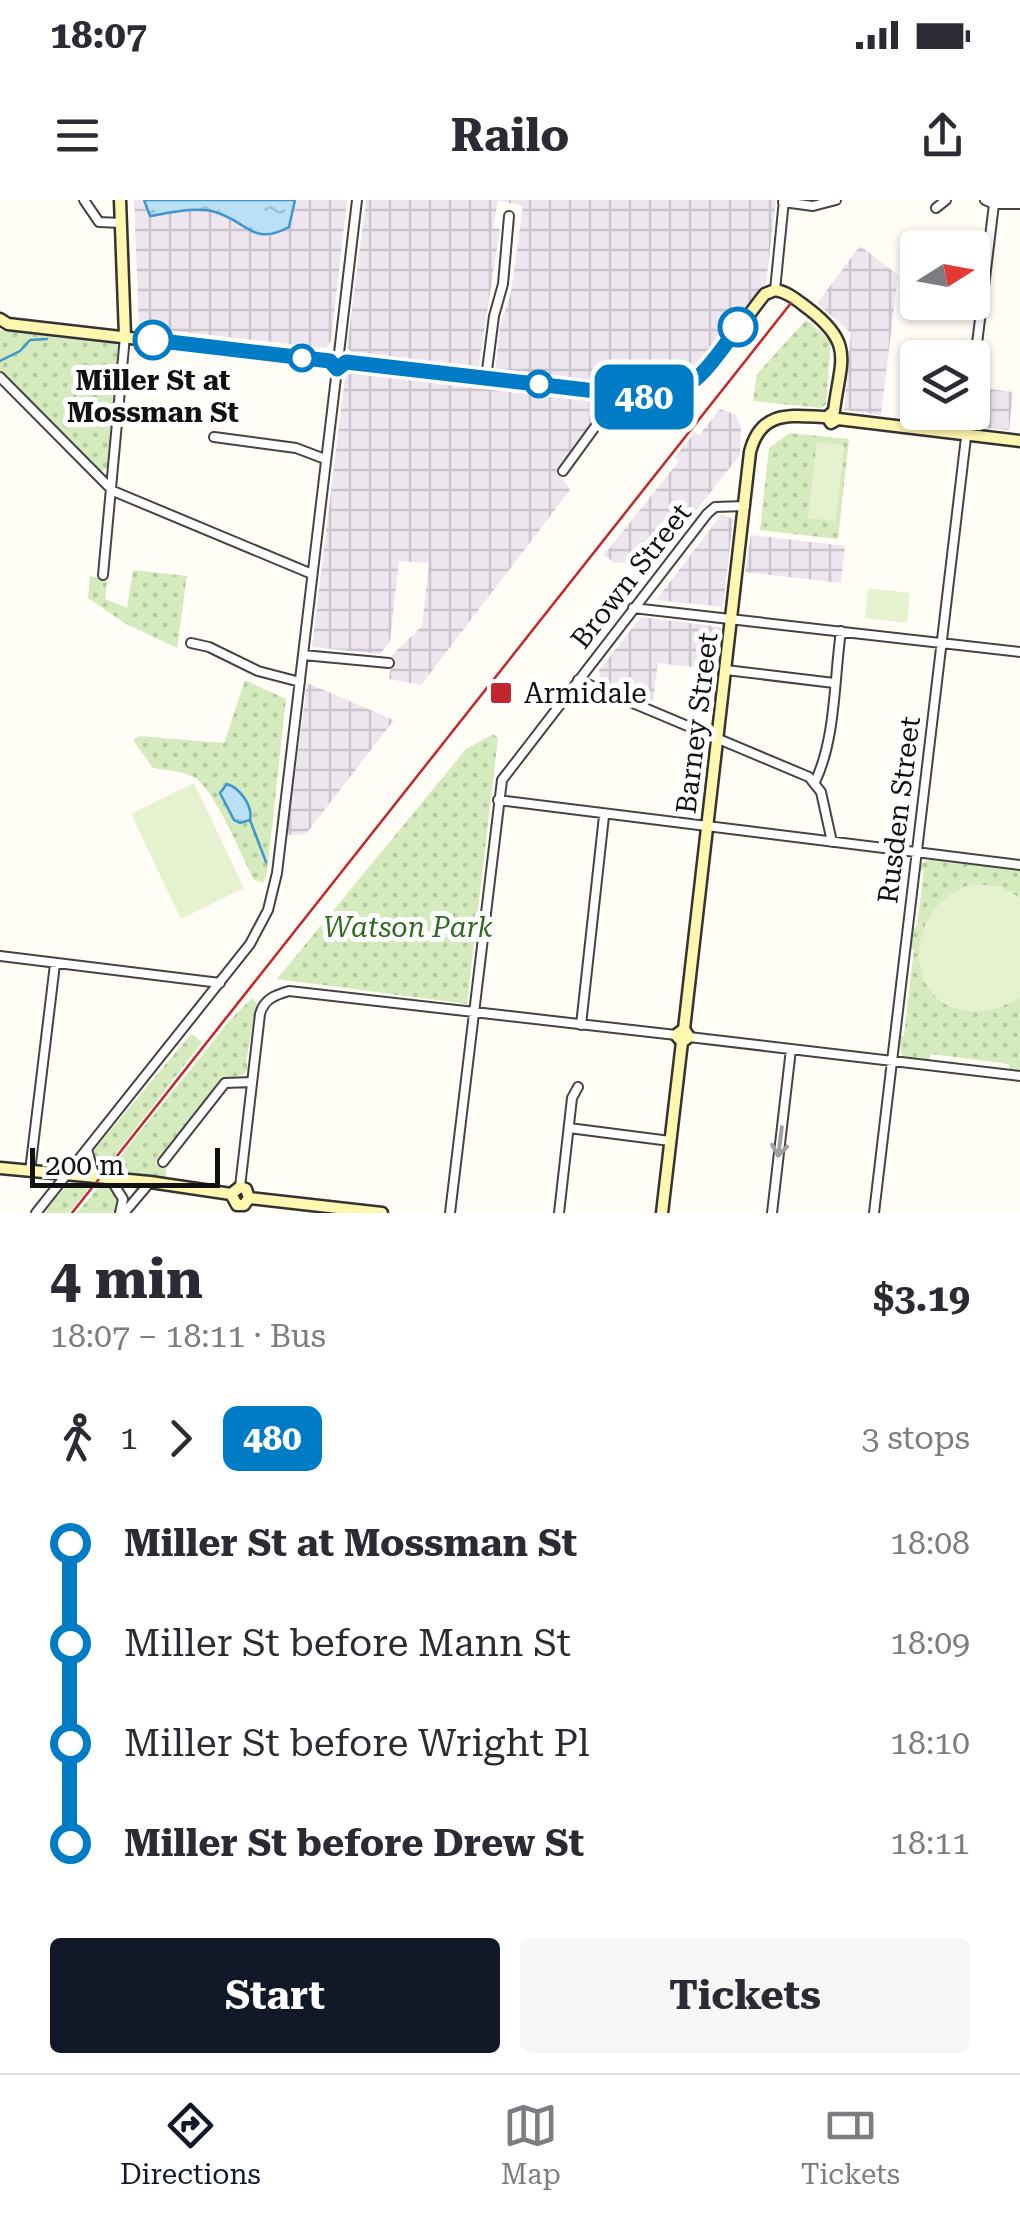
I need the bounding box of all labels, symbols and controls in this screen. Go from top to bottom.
text: 18:07 [50,13,147,57]
icon: menu [50,108,105,163]
icon: share [915,108,970,163]
text: Railo [451,109,569,162]
north arrow [900,230,990,320]
map controls [900,230,990,430]
unlabelled marker [719,308,757,346]
marker: Miller St at Mossman St [134,321,172,359]
button: layers [900,340,990,430]
unlabelled marker [289,345,315,371]
place label: Miller St at Mossman St [67,364,239,429]
line badge: 480 [586,364,702,430]
unlabelled marker [526,371,552,397]
text: 480 [615,377,673,418]
street label: Brown Street [564,497,698,655]
street label: Barney Street [670,630,724,816]
place label: Armidale [524,677,647,710]
marker: Armidale [488,680,514,706]
street label: Rusden Street [871,715,927,905]
park label: Watson Park [323,911,494,944]
one-way arrow [770,1125,789,1157]
scale bar [30,1143,220,1188]
text: 200 m [45,1149,125,1182]
text: 4 min [50,1247,203,1311]
text: $3.19 [873,1276,970,1320]
text: 18:07 – 18:11 · Bus [50,1317,326,1355]
icon: walk [50,1411,105,1466]
icon: forward [153,1411,208,1466]
text: 480 [243,1418,302,1459]
text: 1 [120,1419,138,1457]
text: 3 stops [861,1419,970,1457]
text: Miller St at Mossman St [124,1521,577,1565]
text: 18:08 [890,1524,970,1562]
text: Miller St before Mann St [124,1621,571,1665]
text: 18:09 [890,1624,970,1662]
text: Miller St before Wright Pl [124,1721,589,1765]
text: 18:10 [890,1724,970,1762]
text: Miller St before Drew St [124,1821,584,1865]
text: 18:11 [890,1824,970,1862]
button: Start [50,1938,500,2053]
button: Tickets [520,1938,970,2053]
tab: Directions [120,2098,261,2191]
tab: Map [501,2098,561,2191]
tab: Tickets [801,2098,900,2191]

